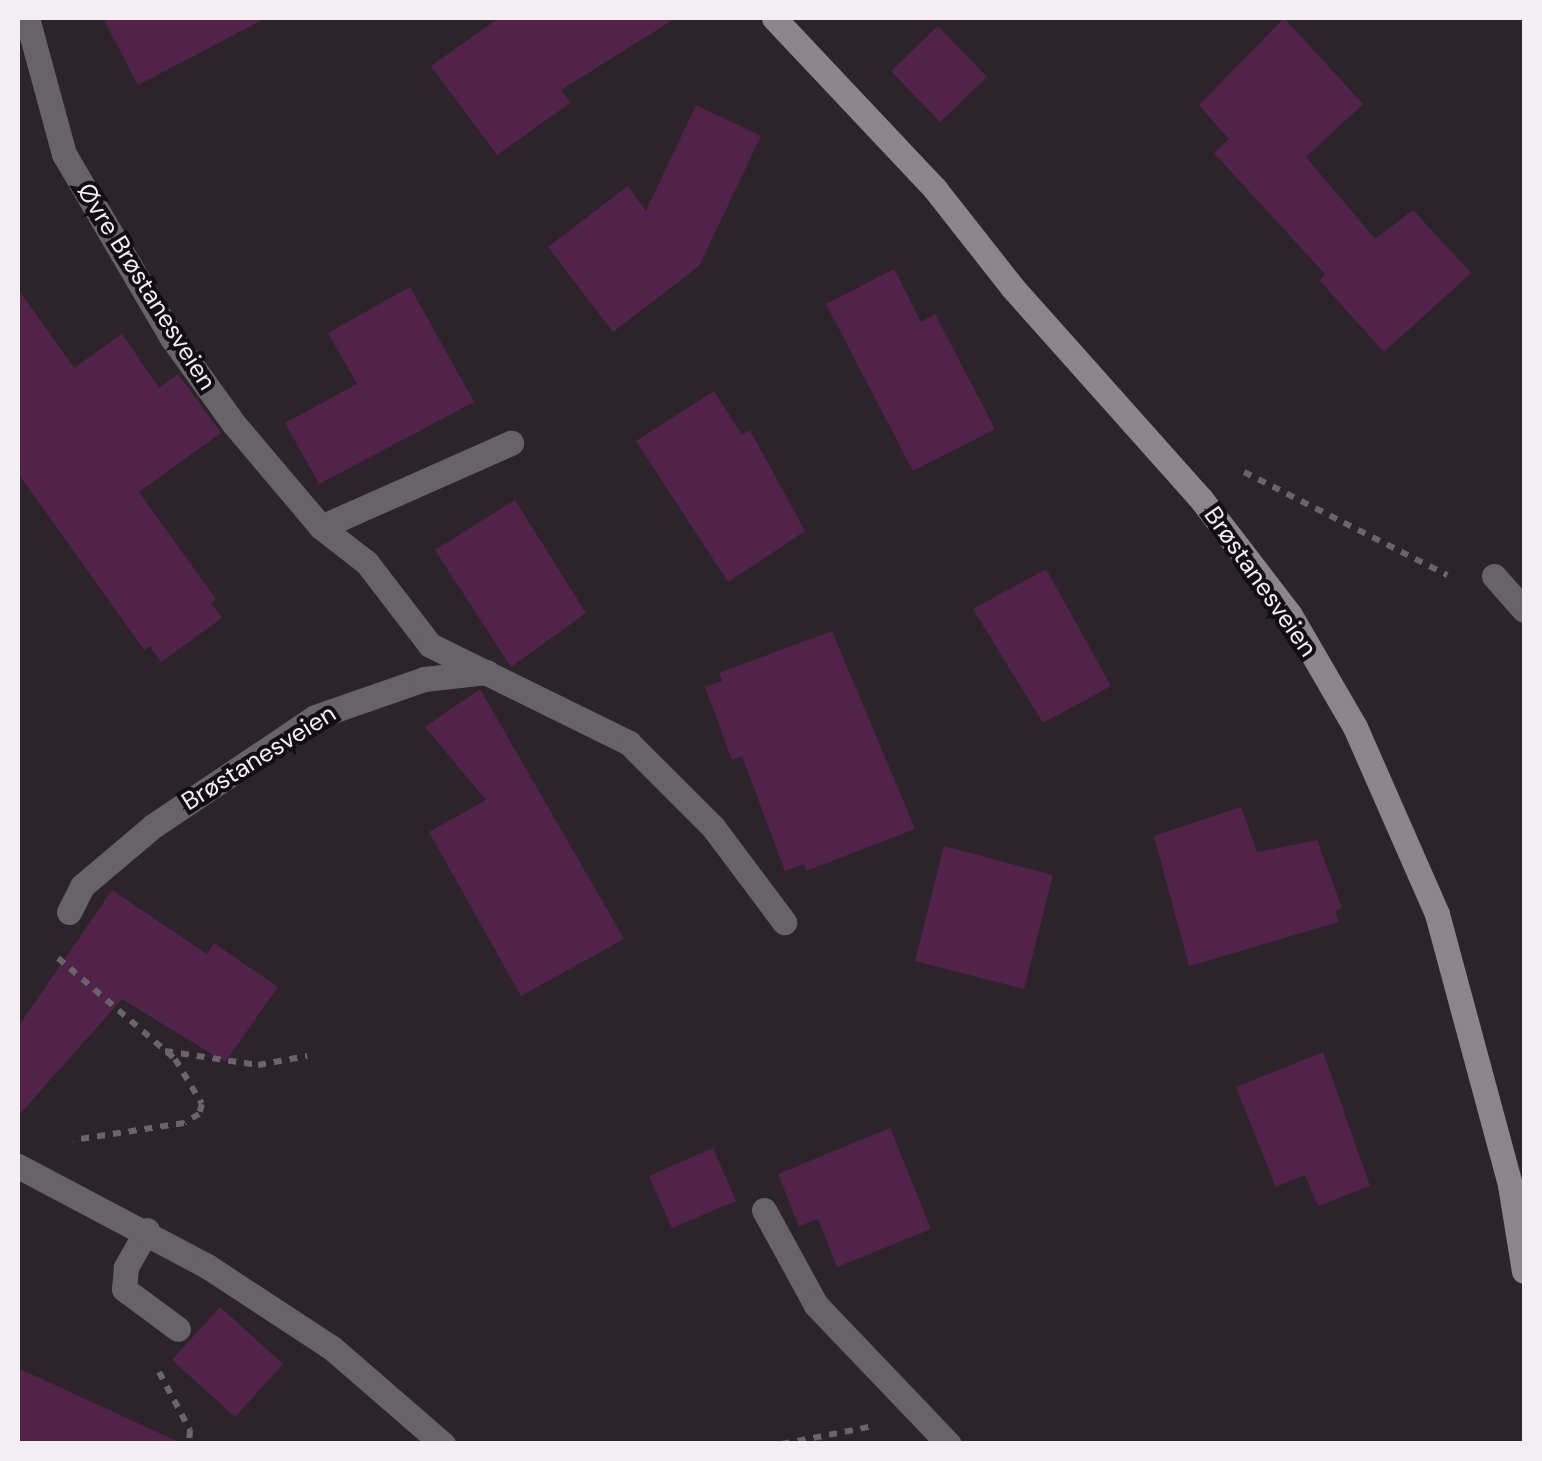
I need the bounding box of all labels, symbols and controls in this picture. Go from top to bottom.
street label: Øvre Brøstanesveien [70,178,222,396]
street label: Brøstanesveien [1197,501,1323,663]
street label: Brøstanesveien [176,699,342,817]

